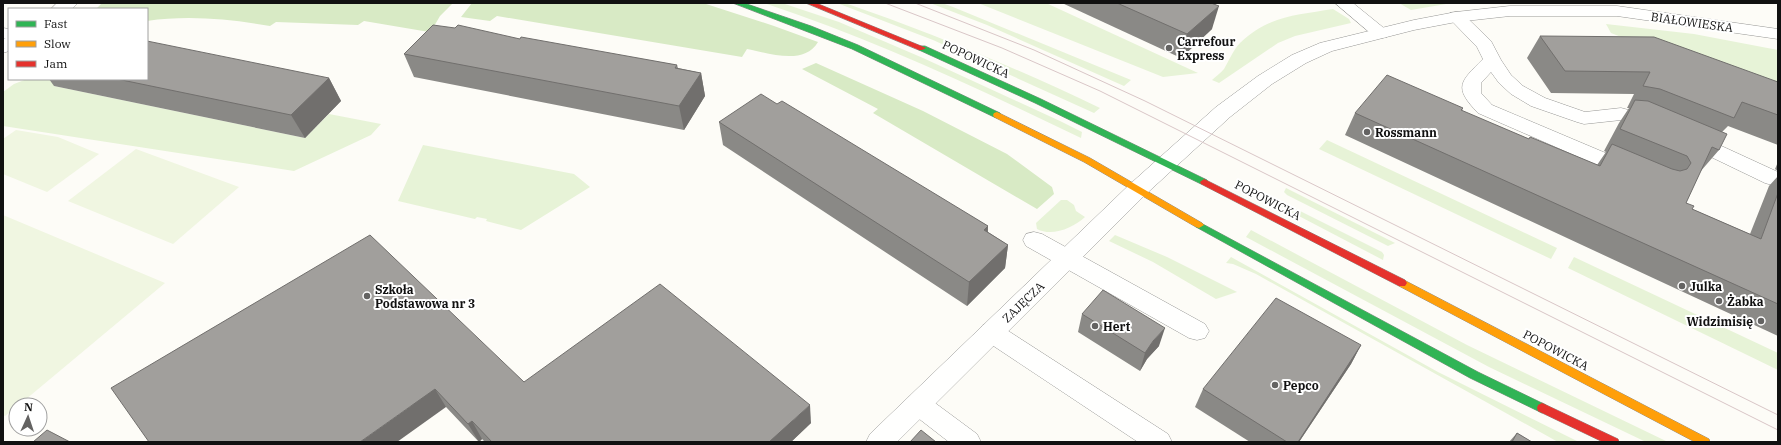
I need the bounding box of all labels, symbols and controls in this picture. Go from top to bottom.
legend [8,8,148,80]
street label: BIAŁOWIESKA [1650,9,1735,35]
text: Fast [44,16,68,31]
place label: Carrefour Express [1177,34,1235,63]
text: Slow [44,36,71,51]
street label: POPOWICKA [940,37,1013,81]
marker: Carrefour Express [1164,43,1174,53]
text: Jam [44,56,68,71]
place label: Rossmann [1375,125,1437,140]
marker: Rossmann [1362,127,1372,137]
street label: POPOWICKA [1232,177,1304,223]
street label: ZAJĘCZA [999,278,1048,326]
place label: Julka [1690,279,1722,294]
marker: Julka [1677,281,1687,291]
place label: Szkoła Podstawowa nr 3 [375,282,475,311]
marker: Szkoła Podstawowa nr 3 [362,291,372,301]
place label: Żabka [1727,294,1764,309]
marker: Żabka [1714,296,1724,306]
place label: Widzimisię [1686,314,1753,329]
marker: Widzimisię [1756,316,1766,326]
place label: Hert [1103,319,1131,334]
marker: Hert [1090,321,1100,331]
street label: POPOWICKA [1521,326,1592,374]
place label: Pepco [1283,378,1319,393]
marker: Pepco [1270,380,1280,390]
north arrow [8,397,48,437]
text: N [24,400,34,414]

